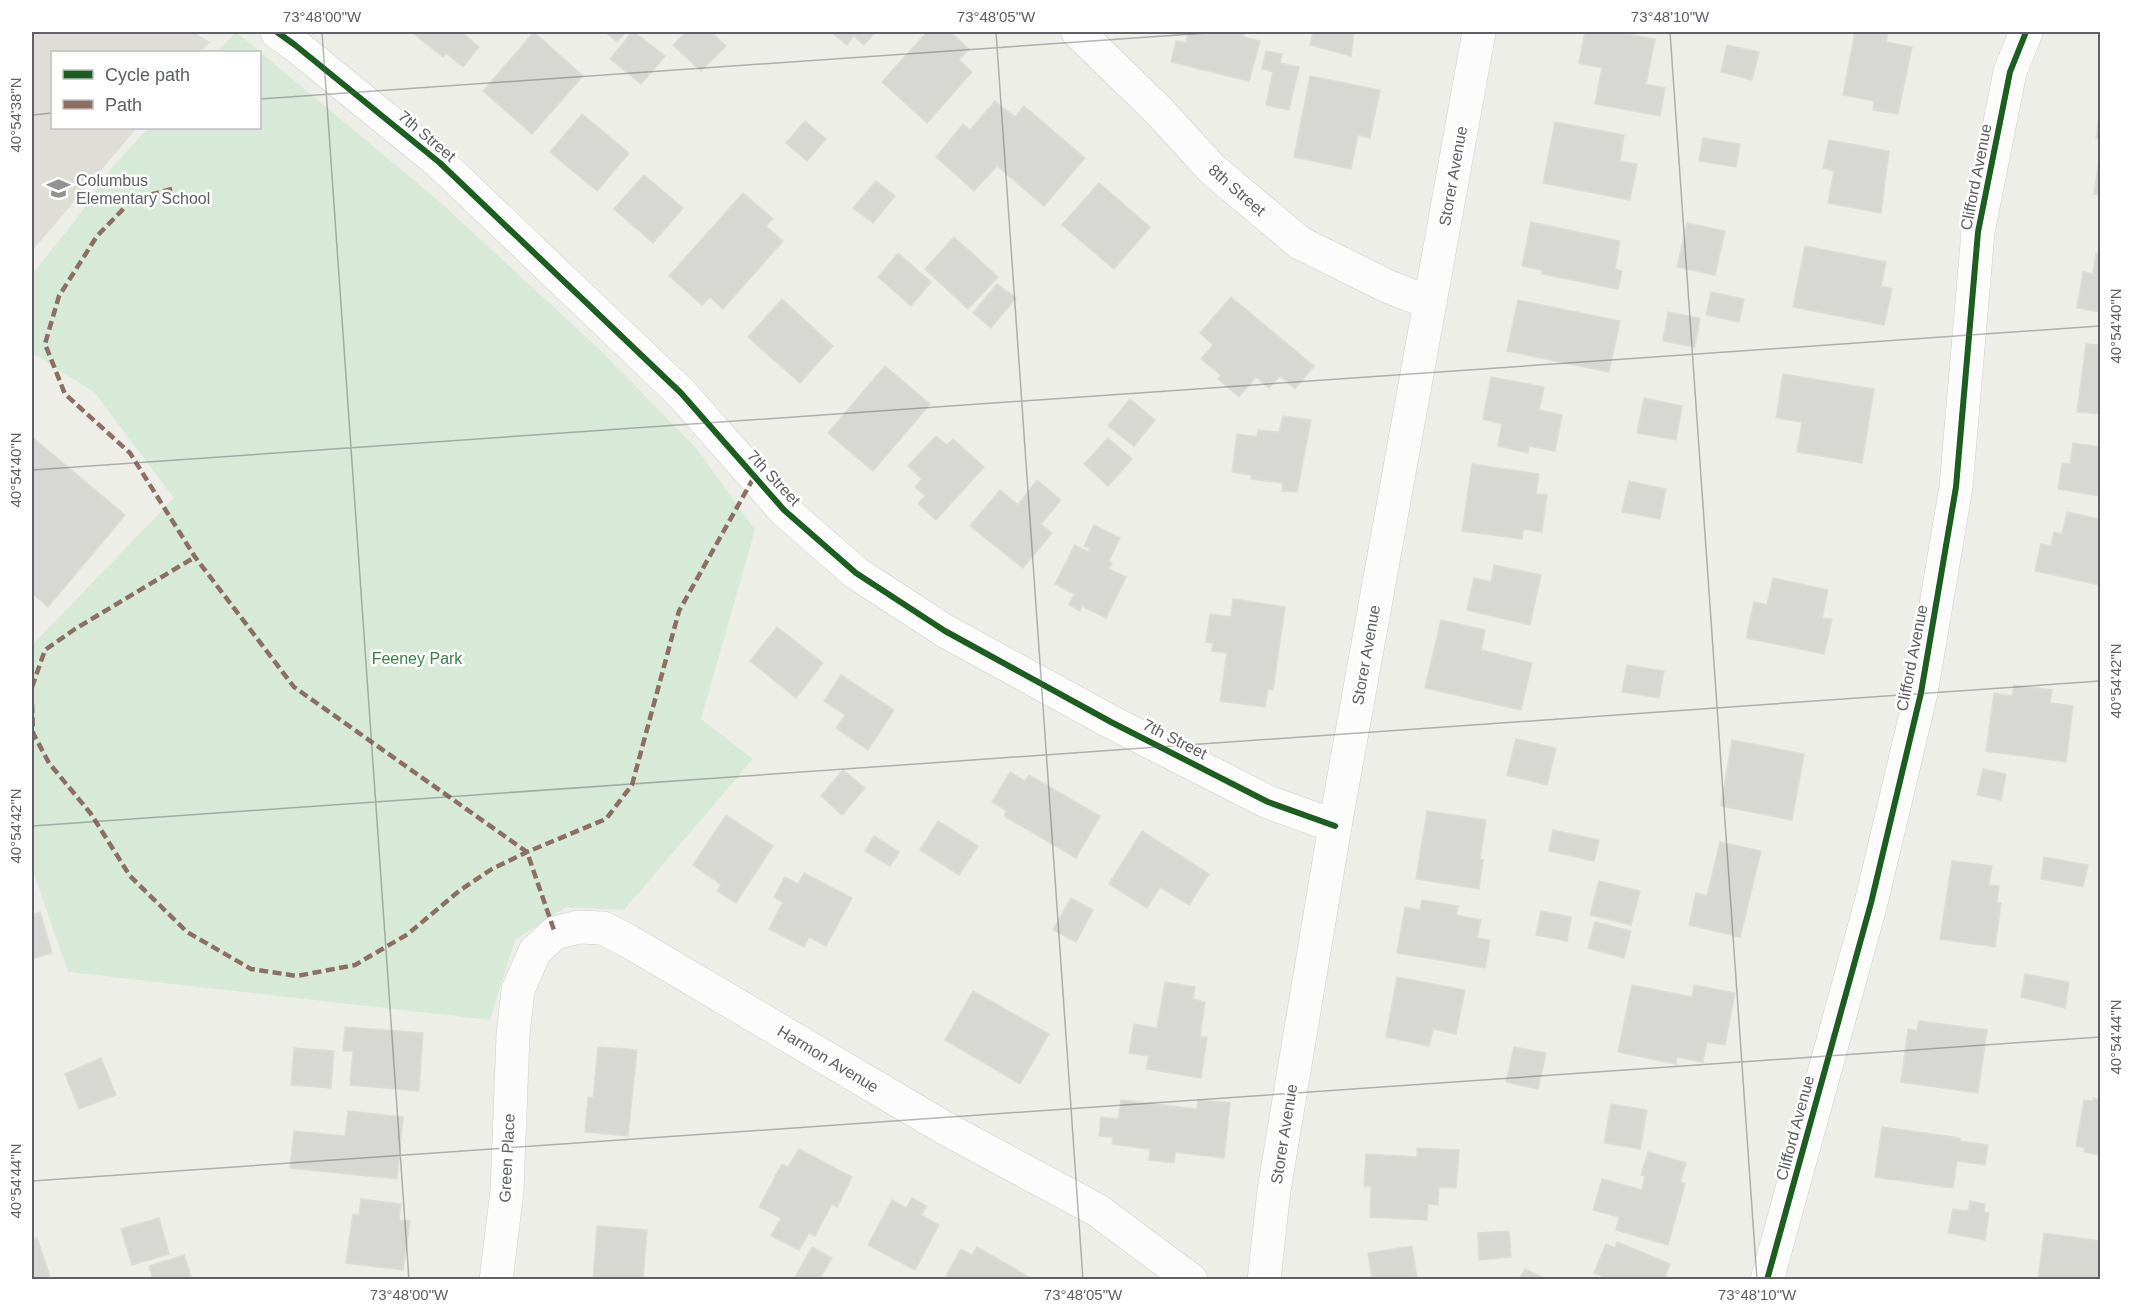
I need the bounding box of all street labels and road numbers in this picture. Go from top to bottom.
street label: 7th Street [395,107,459,165]
street label: Clifford Avenue [1957,122,1995,232]
street label: Storer Avenue [1436,125,1470,227]
street label: 8th Street [1205,161,1269,220]
street label: 7th Street [744,447,804,510]
street label: Clifford Avenue [1893,603,1931,713]
street label: Storer Avenue [1349,604,1383,706]
street label: 7th Street [1140,716,1210,763]
street label: Harmon Avenue [775,1022,882,1096]
street label: Clifford Avenue [1773,1074,1817,1182]
street label: Storer Avenue [1268,1083,1300,1185]
street label: Green Place [496,1113,518,1203]

